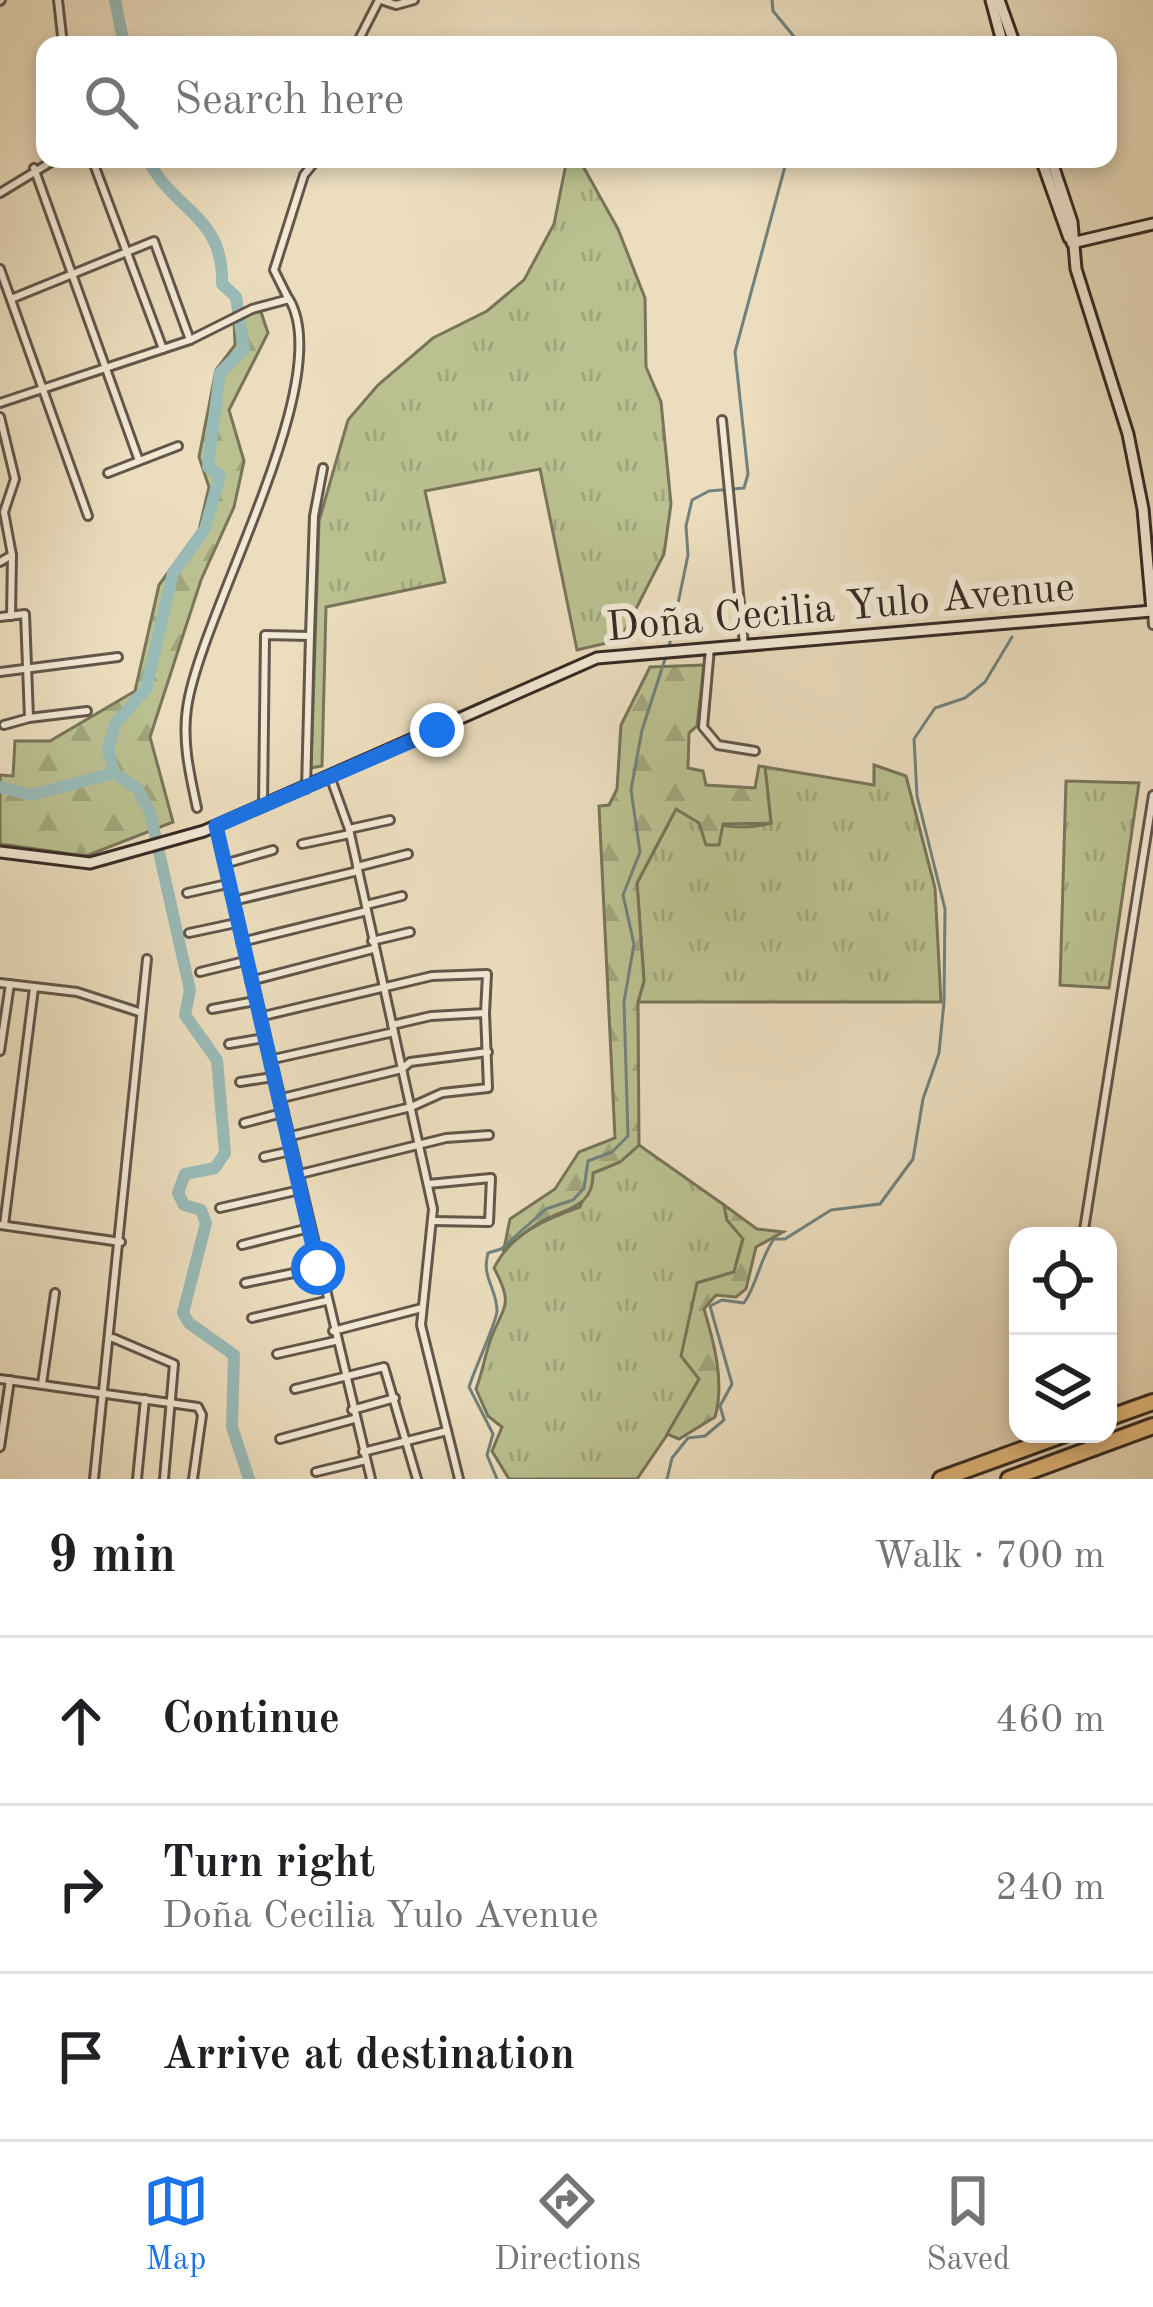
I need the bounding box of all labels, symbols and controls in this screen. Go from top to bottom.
search box [36,36,1117,168]
icon: search [78,69,144,135]
text: Search here [174,79,404,124]
street label: Doña Cecilia Yulo Avenue [604,568,1076,650]
route end [410,703,464,757]
map controls [1009,1227,1117,1443]
button: locate [1009,1227,1117,1335]
route start [291,1241,345,1295]
button: layers [1009,1335,1117,1443]
text: 9 min [48,1532,176,1583]
text: Walk · 700 m [874,1537,1105,1576]
icon: ahead [48,1688,114,1754]
text: Continue [162,1698,340,1743]
text: 460 m [995,1701,1105,1740]
text: Turn right [162,1842,375,1887]
icon: right [48,1856,114,1922]
text: 240 m [995,1869,1105,1908]
text: Doña Cecilia Yulo Avenue [162,1897,599,1936]
icon: arrive [48,2024,114,2090]
text: Arrive at destination [162,2034,575,2079]
tab: Map [143,2168,209,2281]
tab: Directions [494,2168,641,2281]
tab: Saved [926,2168,1010,2281]

